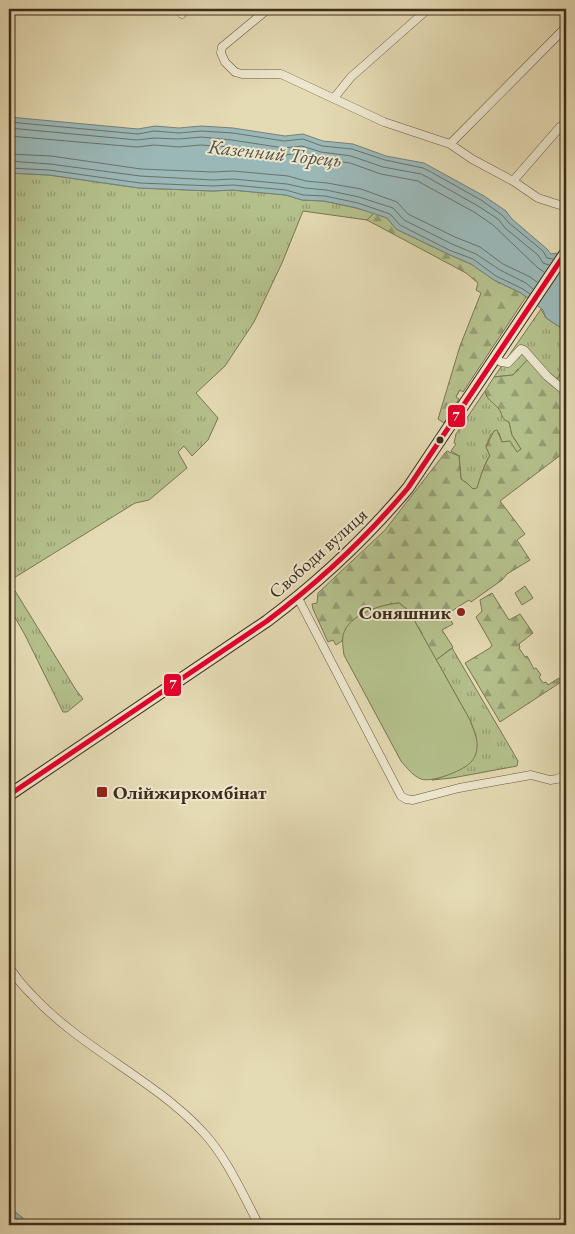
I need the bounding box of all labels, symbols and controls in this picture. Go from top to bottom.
water label: Казенний Торець [206,133,343,173]
line badge: 7 [447,404,466,428]
text: 7 [452,407,460,425]
unlabelled marker [435,435,445,445]
street label: Свободи вулиця [263,502,373,604]
place label: Соняшник [359,600,451,625]
marker: Соняшник [455,606,467,618]
line badge: 7 [163,673,182,697]
text: 7 [169,675,177,693]
place label: Олійжиркомбiнат [113,780,267,805]
marker: Олійжиркомбiнат [95,785,109,799]

